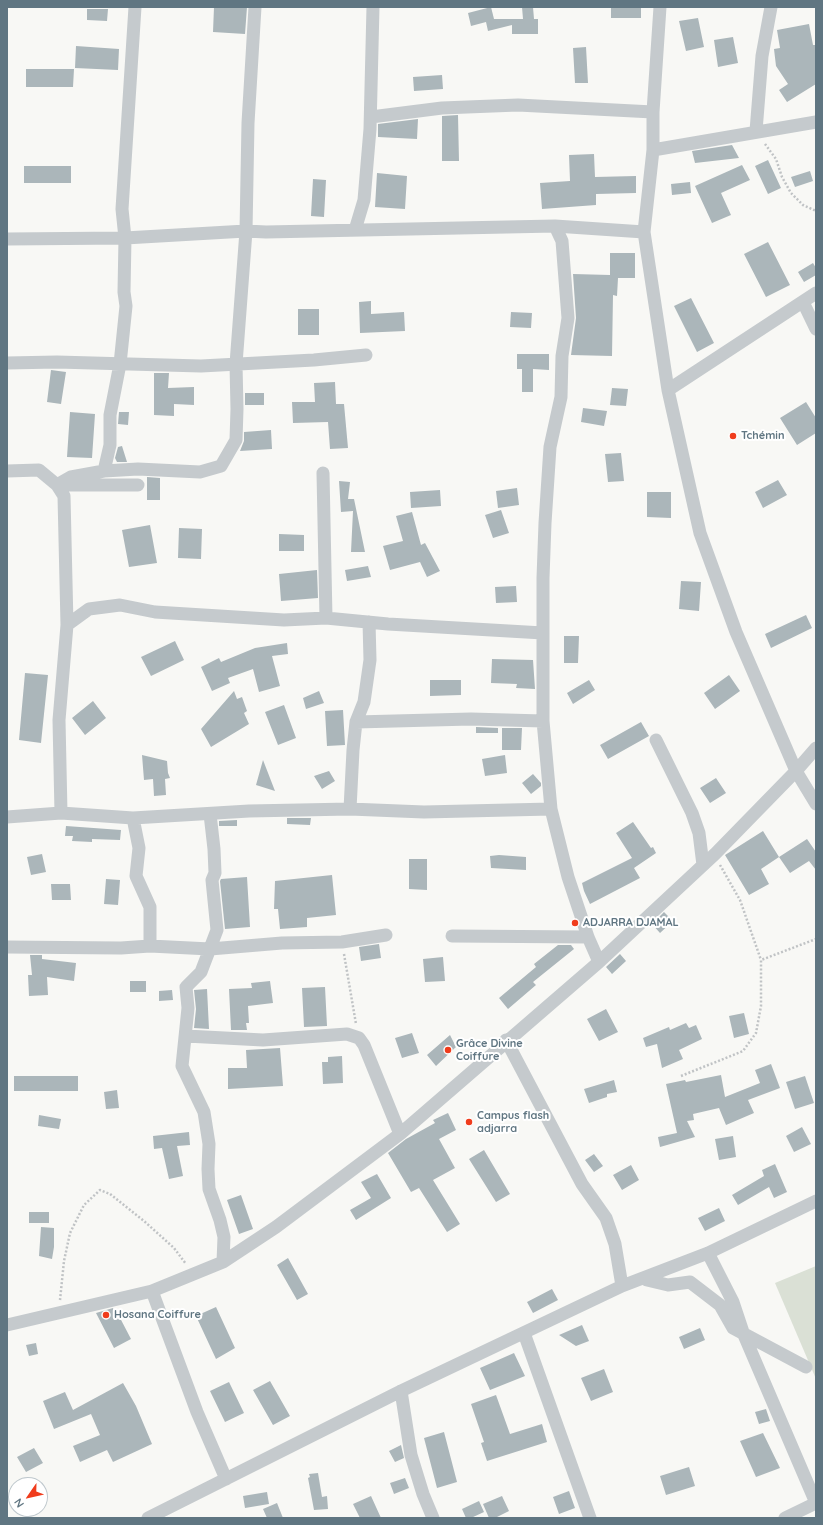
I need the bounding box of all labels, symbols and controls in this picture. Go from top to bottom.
place label: Tchémin [741,429,785,443]
marker: Tchémin [728,431,738,441]
place label: ADJARRA DJAMAL [583,916,679,930]
marker: ADJARRA DJAMAL [570,918,580,928]
place label: Grâce Divine Coiffure [456,1037,523,1063]
marker: Grâce Divine Coiffure [443,1045,453,1055]
place label: Campus flash adjarra [477,1109,549,1135]
marker: Campus flash adjarra [464,1117,474,1127]
place label: Hosana Coiffure [114,1308,201,1322]
marker: Hosana Coiffure [101,1310,111,1320]
north arrow [8,1477,48,1517]
text: N [11,1496,27,1510]

